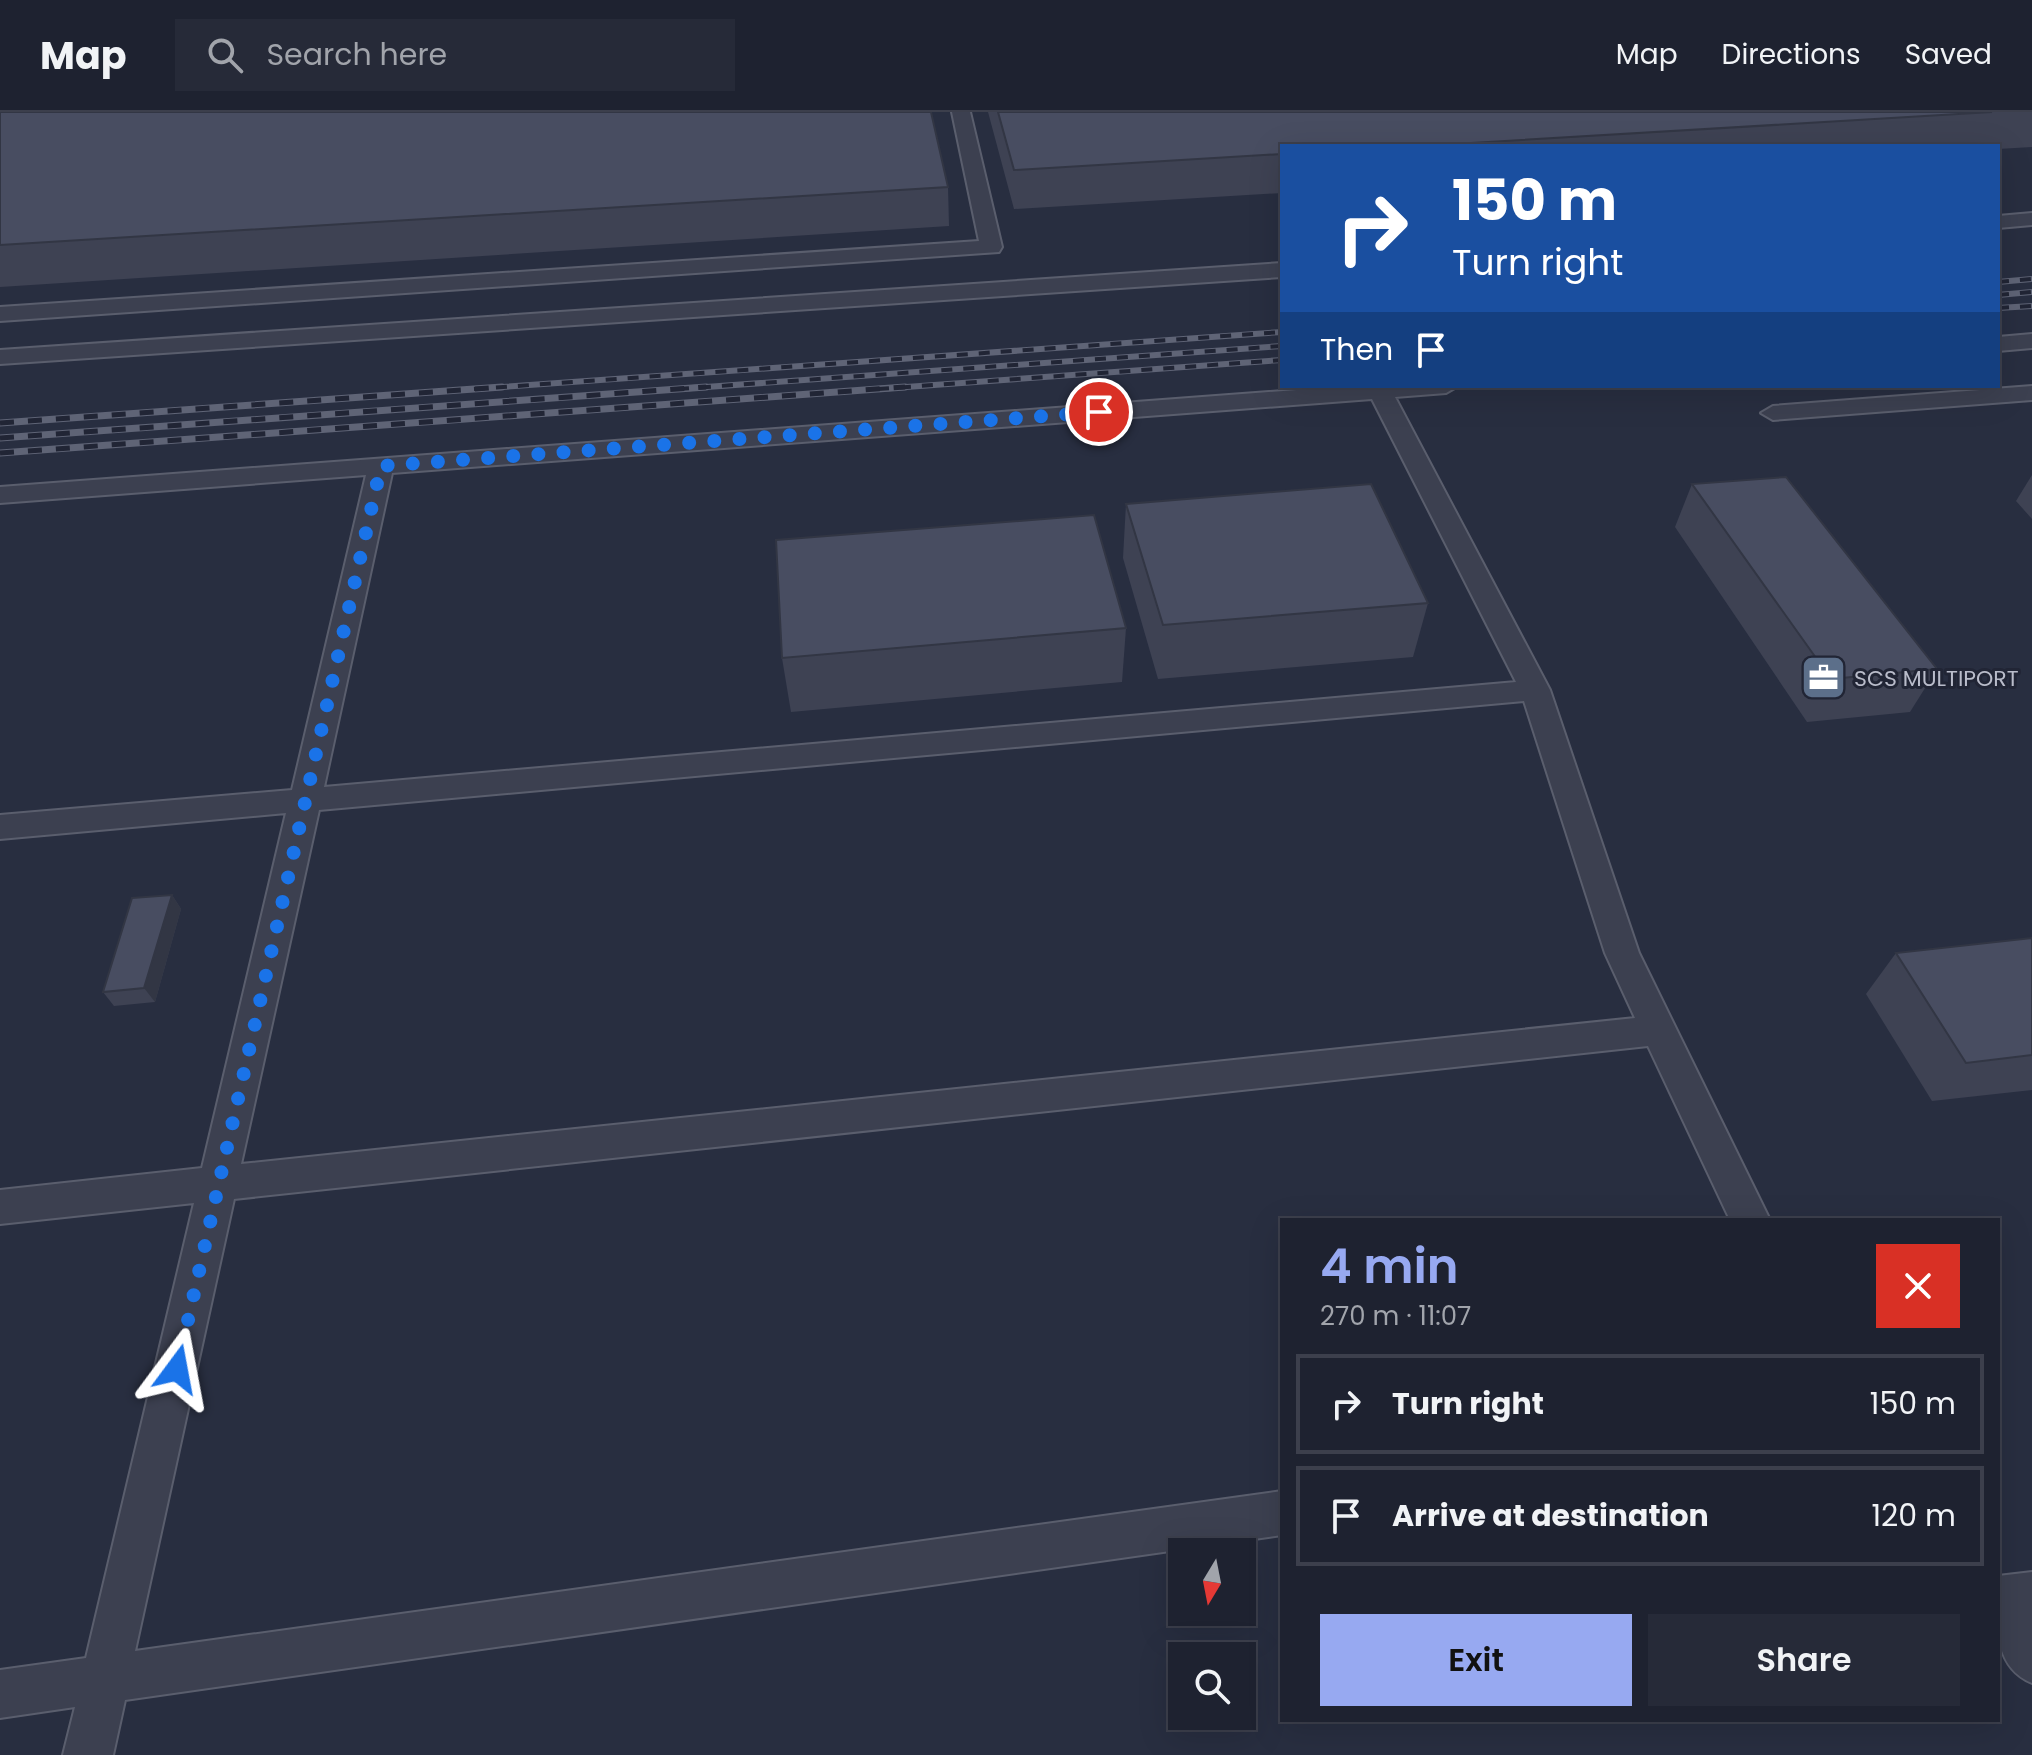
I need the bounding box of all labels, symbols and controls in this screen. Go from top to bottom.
search box [175,19,735,91]
text: Map [40,29,127,82]
icon: search [203,33,247,77]
text: Search here [267,33,447,76]
text: Map [1616,35,1678,74]
text: Directions [1722,35,1861,74]
text: Saved [1905,35,1992,74]
text: 150 m [1452,161,1617,240]
icon: right [1320,176,1424,280]
text: Turn right [1452,237,1623,288]
text: Then [1320,328,1393,371]
icon: arrive [1409,328,1453,372]
pin [1065,378,1133,446]
icon: arrive [1077,390,1121,434]
office icon: SCS MULTIPORT [1799,654,1847,702]
place label: SCS MULTIPORT [1854,663,2019,694]
text: 4 min [1320,1233,1459,1300]
button: close [1876,1244,1960,1328]
text: 270 m · 11:07 [1320,1298,1471,1334]
position arrow [135,1327,219,1411]
icon: right [1324,1382,1368,1426]
text: Turn right [1392,1382,1544,1425]
text: 150 m [1870,1382,1956,1425]
icon: arrive [1324,1494,1368,1538]
text: Arrive at destination [1392,1494,1709,1537]
text: 120 m [1871,1494,1956,1537]
north arrow [1168,1538,1256,1626]
map controls [1168,1538,1256,1730]
button: Exit [1320,1614,1632,1706]
button: Share [1648,1614,1960,1706]
button: search [1168,1642,1256,1730]

